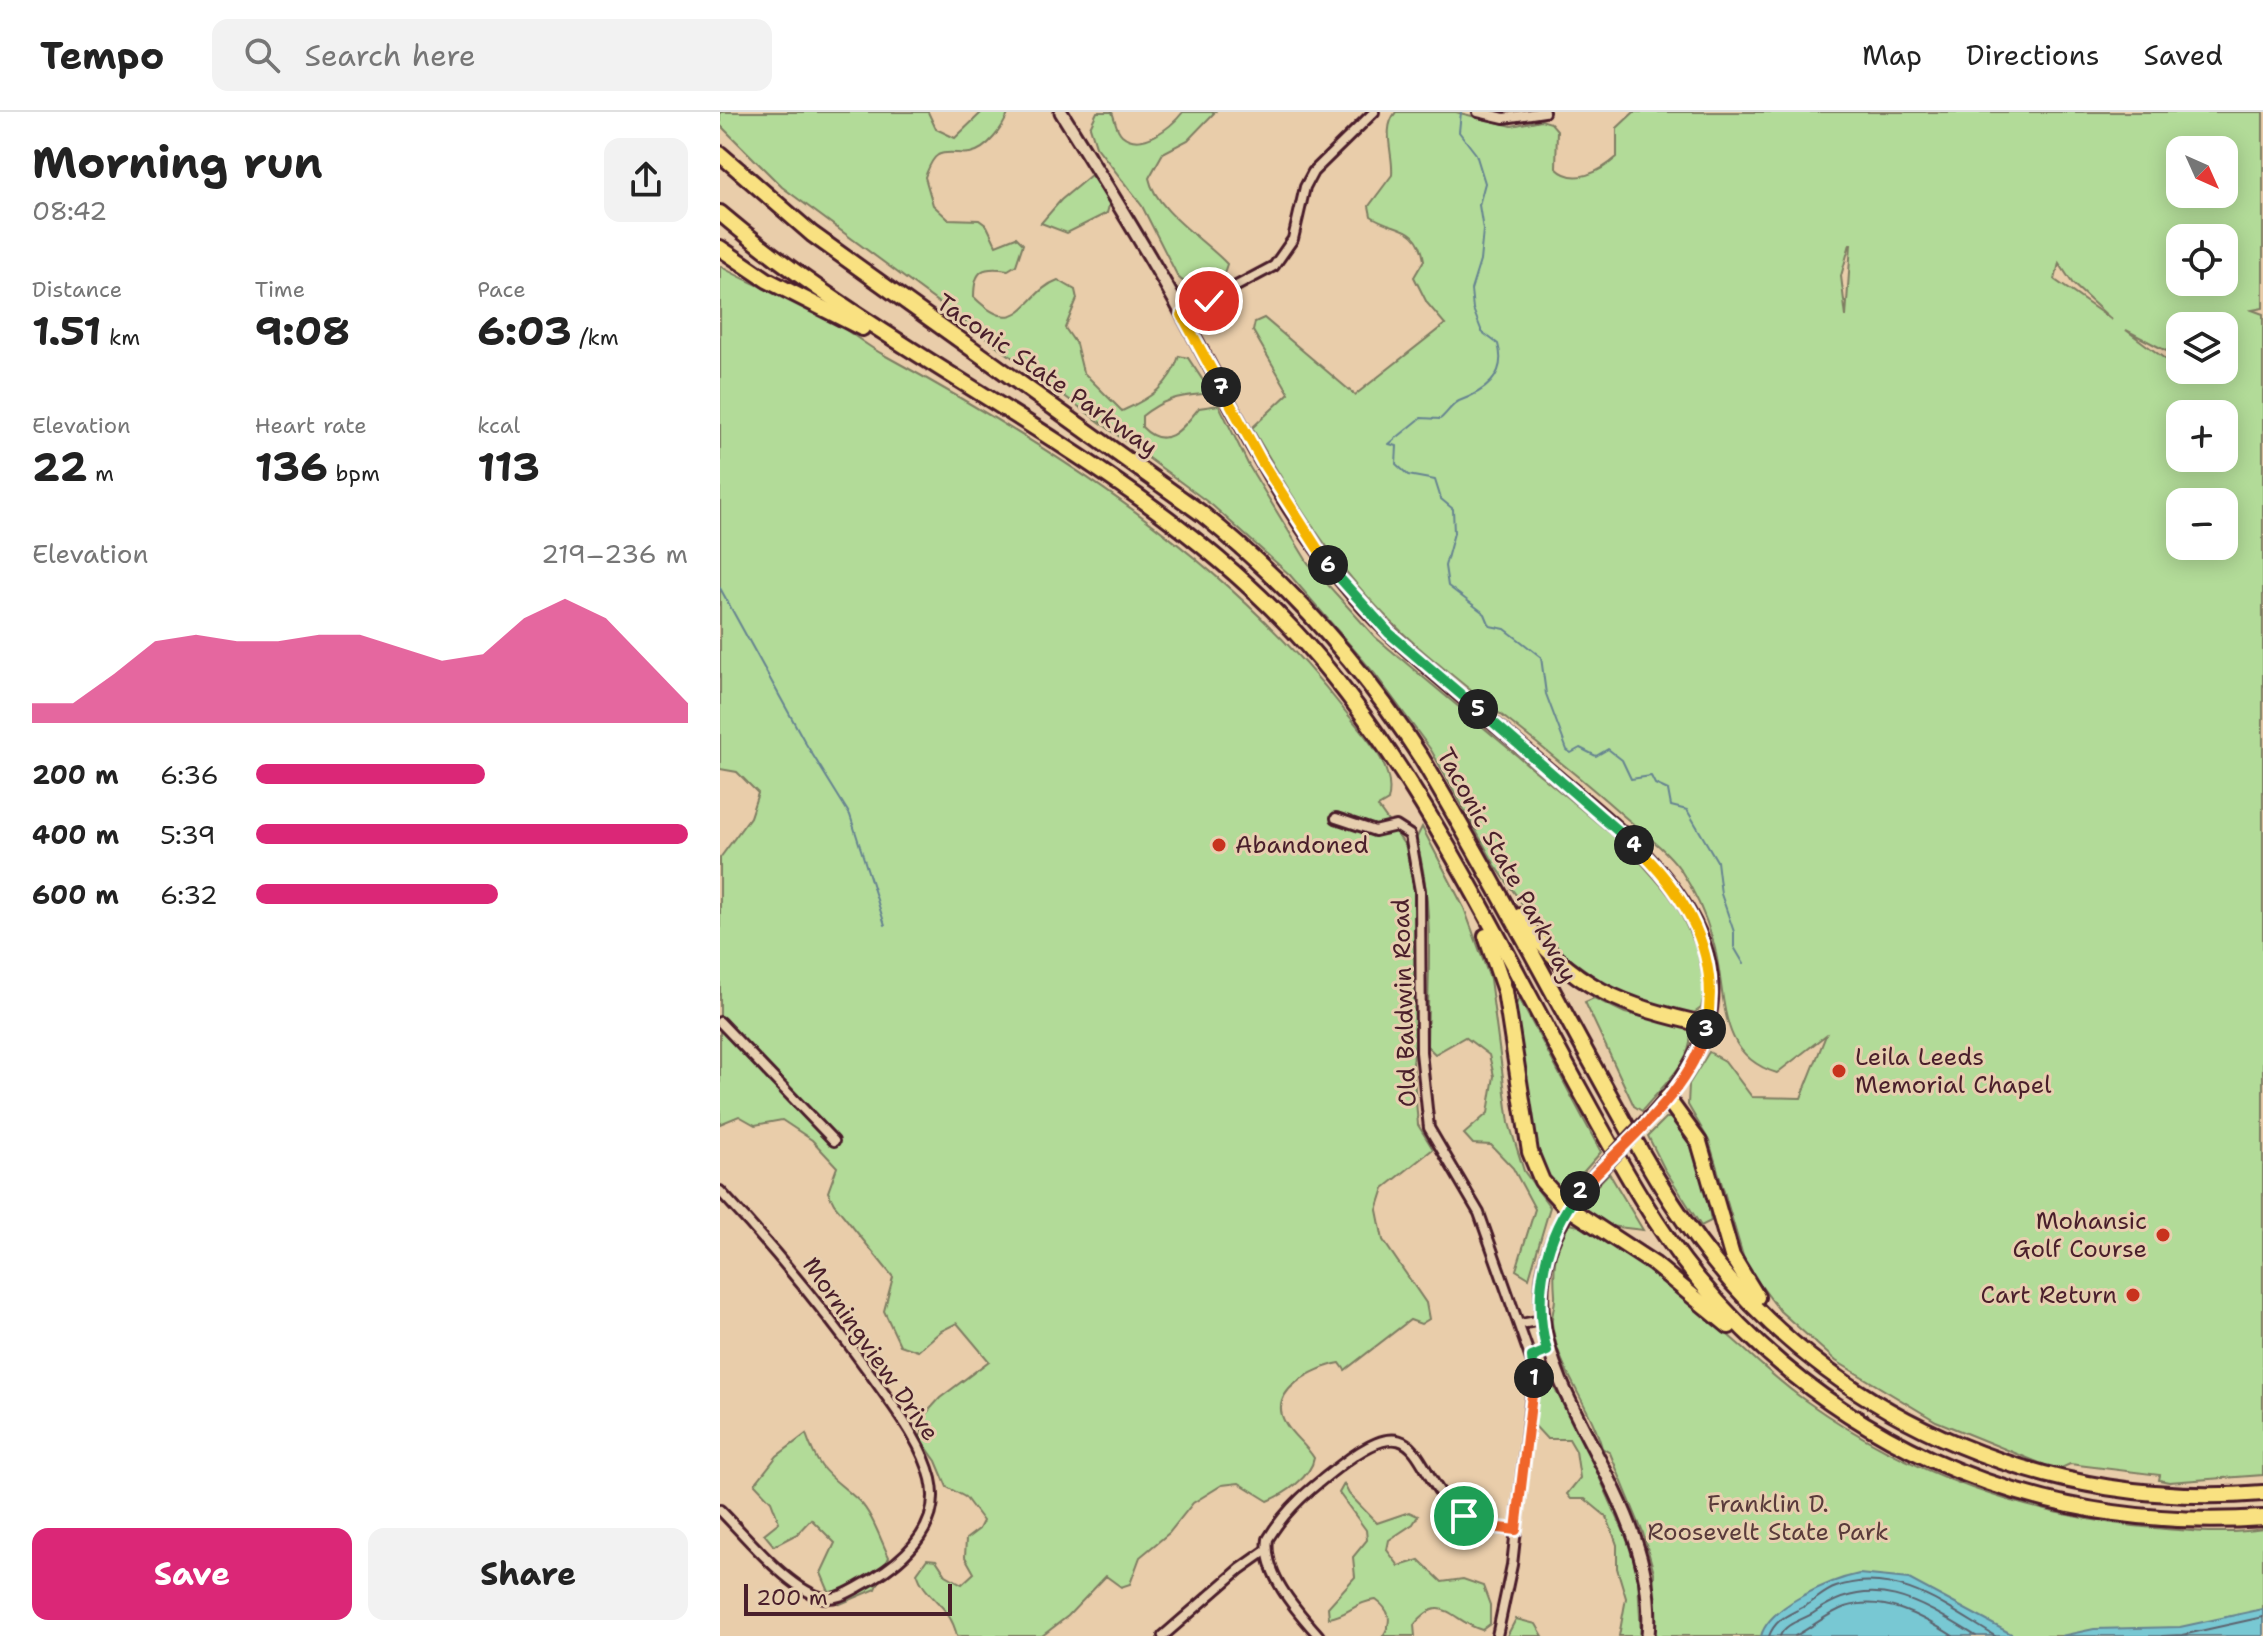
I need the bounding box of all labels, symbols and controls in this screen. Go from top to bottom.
search box [212,19,772,91]
text: Tempo [40,30,164,81]
icon: search [240,33,284,77]
text: Search here [304,35,476,76]
text: Map [1862,36,1922,74]
text: Directions [1966,36,2100,74]
text: Saved [2144,36,2223,74]
text: Morning run [32,133,323,192]
north arrow [2166,136,2238,208]
map controls [2166,136,2238,560]
button: share [604,138,688,222]
text: 08:42 [32,193,107,228]
button: locate [2166,224,2238,296]
pin [1175,267,1243,335]
text: Distance [32,275,122,304]
text: Time [255,275,305,304]
text: Pace [477,275,526,304]
icon: check [1187,279,1231,323]
street label: Taconic State Parkway [930,286,1164,464]
text: 1.51 [32,304,102,358]
text: 9:08 [255,304,350,358]
text: 6:03 [477,304,572,358]
button: layers [2166,312,2238,384]
text: km [102,323,140,352]
text: /km [572,323,619,352]
pin: 7 [1201,367,1241,407]
text: 7 [1213,372,1229,401]
button: + [2166,400,2238,472]
text: Elevation [32,411,130,440]
text: Heart rate [255,411,367,440]
text: kcal [477,411,520,440]
text: 22 [32,440,88,494]
text: 136 [255,440,328,494]
text: 113 [477,440,540,494]
text: m [88,459,114,488]
text: bpm [328,459,380,488]
button: − [2166,488,2238,560]
text: Elevation [32,536,148,571]
text: 219–236 m [541,536,688,571]
pin: 6 [1308,545,1348,585]
text: 6 [1320,550,1336,579]
pin: 5 [1458,689,1498,729]
text: 5 [1471,694,1485,723]
street label: Taconic State Parkway [1429,742,1585,988]
text: 200 m [32,757,119,792]
text: 6:36 [160,757,219,792]
text: 400 m [32,817,119,852]
text: 5:39 [160,817,216,852]
pin: 4 [1614,825,1654,865]
place label: Abandoned [1235,829,1369,861]
text: 4 [1626,830,1642,859]
marker: Abandoned [1210,836,1228,854]
text: 600 m [32,877,119,912]
text: 6:32 [160,877,218,912]
street label: Old Baldwin Road [1384,898,1424,1108]
pin: 3 [1686,1009,1726,1049]
text: 3 [1698,1014,1714,1043]
place label: Leila Leeds Memorial Chapel [1855,1041,2052,1101]
marker: Leila Leeds Memorial Chapel [1830,1062,1848,1080]
pin: 2 [1560,1171,1600,1211]
text: 2 [1572,1176,1588,1205]
place label: Mohansic Golf Course [2012,1205,2147,1265]
marker: Mohansic Golf Course [2154,1226,2172,1244]
street label: Morningview Drive [795,1251,947,1447]
place label: Cart Return [1981,1279,2117,1311]
marker: Cart Return [2124,1286,2142,1304]
pin: 1 [1514,1358,1554,1398]
text: 1 [1529,1363,1539,1392]
pin [1430,1482,1498,1550]
park label: Franklin D. Roosevelt State Park [1647,1488,1889,1548]
icon: arrive [1442,1494,1486,1538]
button: Save [32,1528,352,1620]
button: Share [368,1528,688,1620]
scale bar [744,1580,952,1616]
text: 200 m [756,1583,828,1612]

